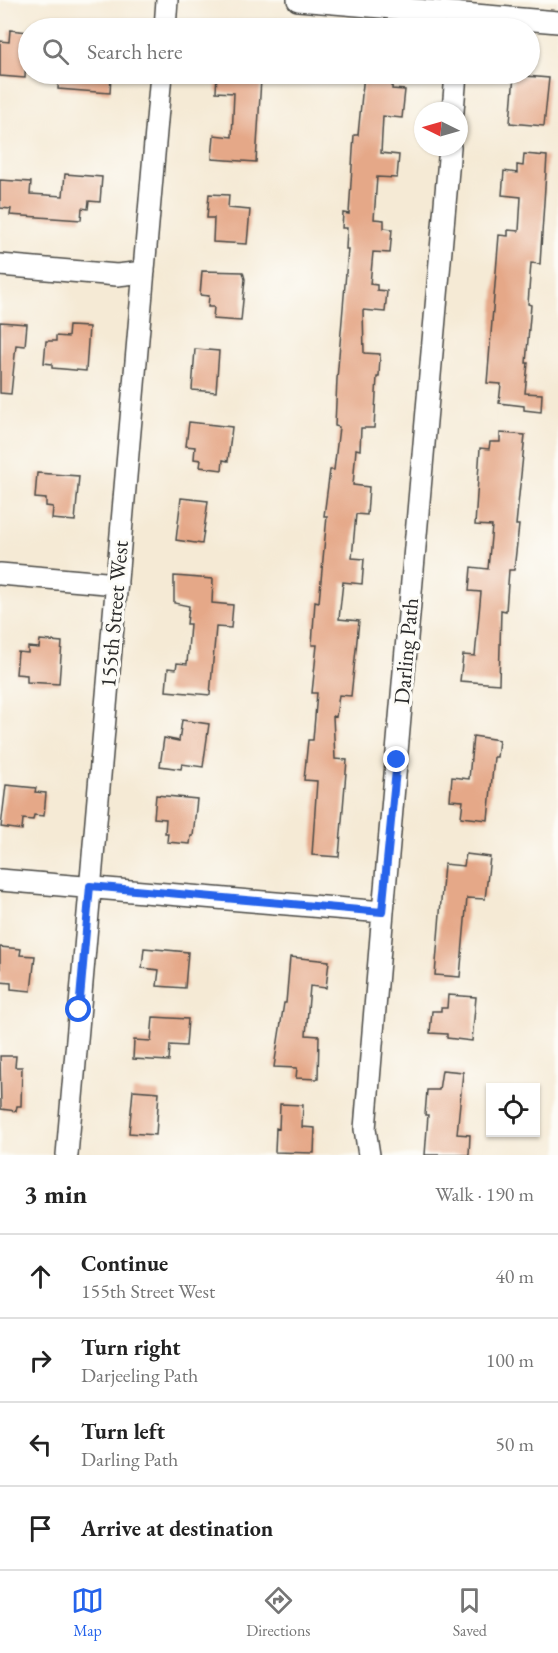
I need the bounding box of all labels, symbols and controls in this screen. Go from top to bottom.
search box [18,18,540,84]
icon: search [39,35,72,68]
text: Search here [87,37,182,66]
north arrow [414,102,468,156]
street label: 155th Street West [93,539,135,689]
street label: Darling Path [387,596,425,706]
route end [383,746,409,772]
route start [65,996,91,1022]
map controls [486,1083,540,1137]
button: locate [486,1083,540,1137]
text: 3 min [24,1177,87,1211]
text: Walk · 190 m [435,1181,534,1207]
text: Continue [81,1249,168,1278]
icon: ahead [24,1260,57,1293]
text: 40 m [495,1263,534,1289]
text: 155th Street West [81,1278,215,1304]
text: Turn right [81,1333,180,1362]
icon: right [24,1344,57,1377]
text: 100 m [486,1347,534,1373]
text: Darjeeling Path [81,1362,198,1388]
text: Turn left [81,1417,165,1446]
icon: left [24,1428,57,1461]
text: 50 m [495,1431,534,1457]
text: Darling Path [81,1446,178,1472]
icon: arrive [24,1512,57,1545]
text: Arrive at destination [81,1514,273,1543]
tab: Map [71,1584,104,1641]
tab: Directions [246,1584,311,1641]
tab: Saved [453,1584,487,1641]

